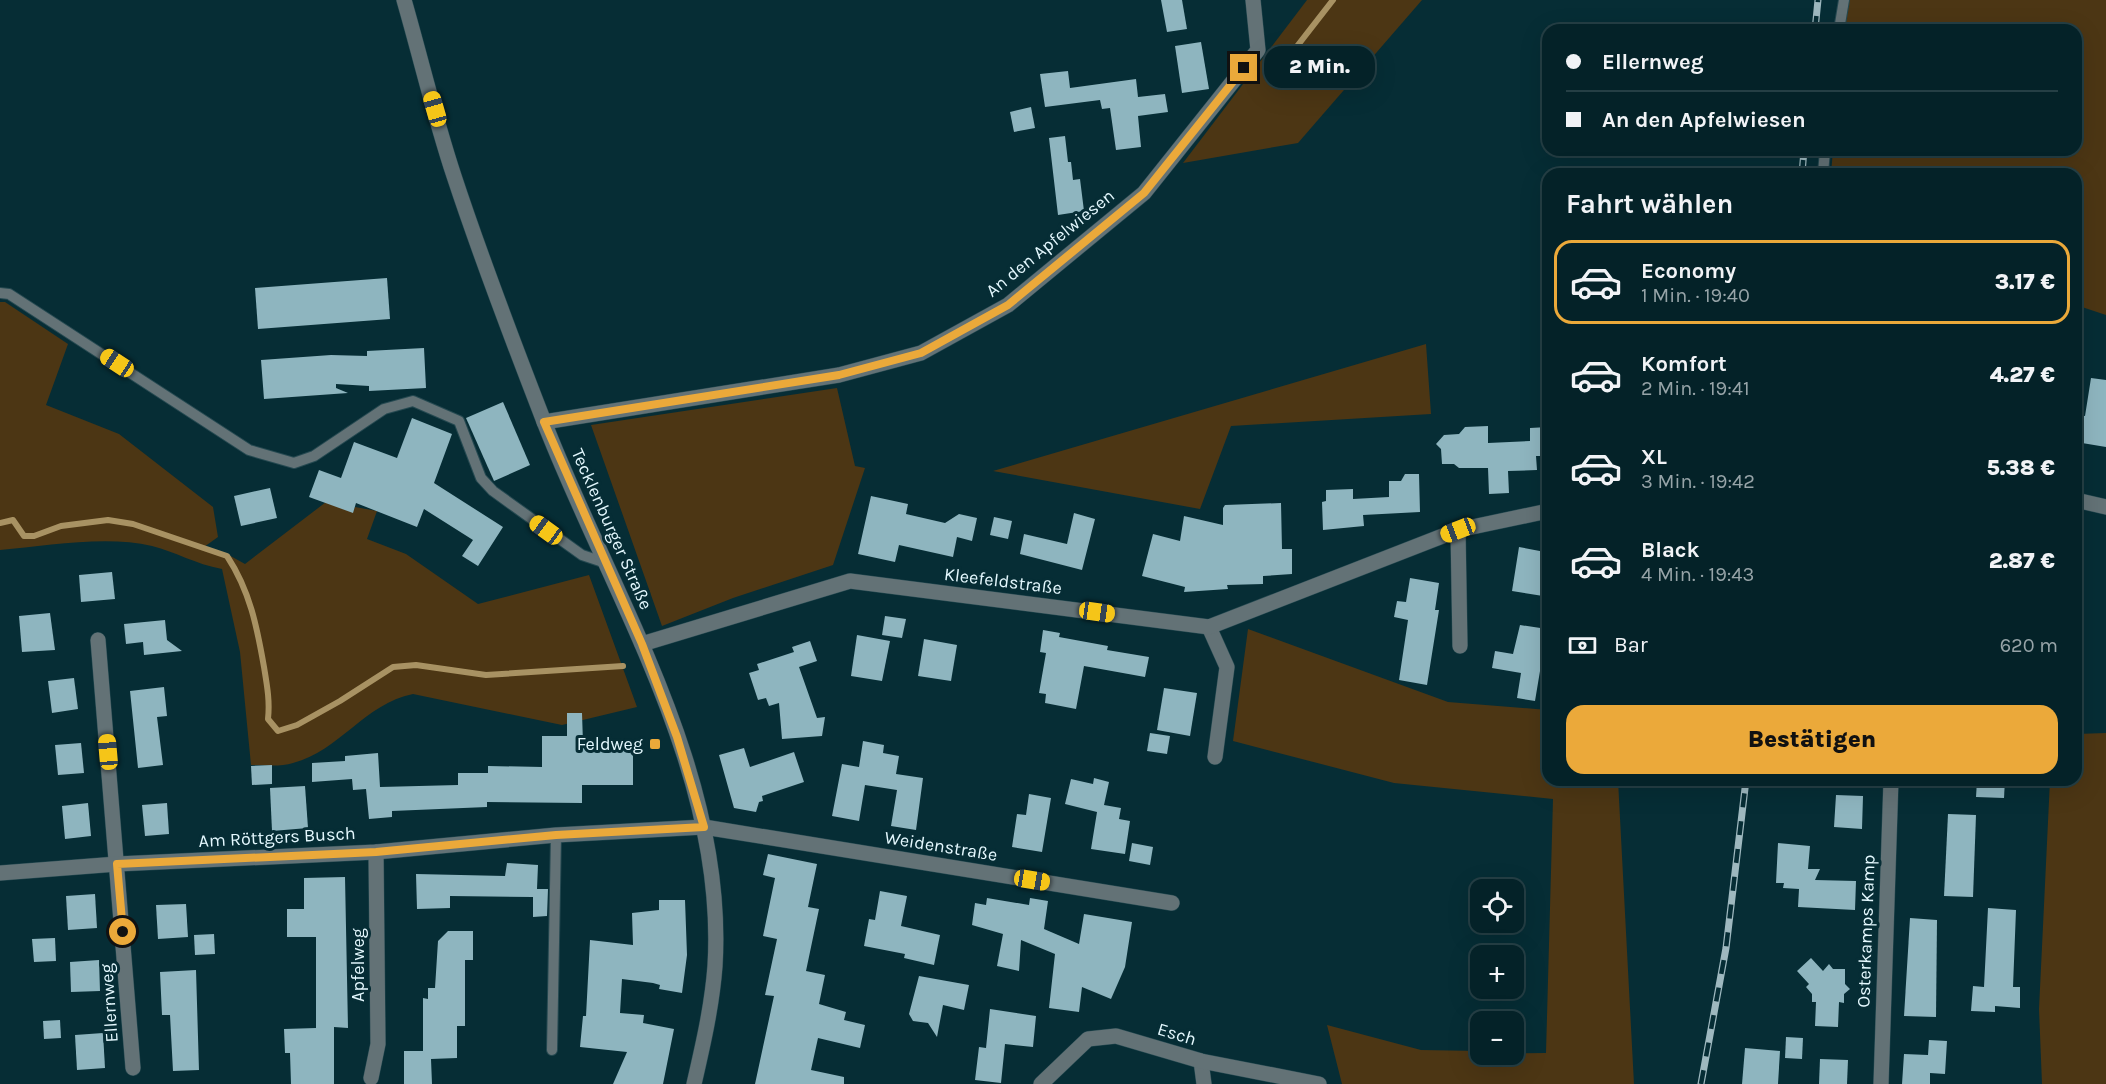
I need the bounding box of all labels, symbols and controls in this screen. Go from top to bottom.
callout: 2 Min. [1265,47,1376,89]
text: Ellernweg [1602,49,1703,75]
route end [1230,54,1257,81]
text: 2 Min. [1289,55,1350,78]
car [421,89,449,129]
text: An den Apfelwiesen [1602,107,1806,133]
street label: An den Apfelwiesen [981,184,1119,302]
text: Fahrt wählen [1566,188,1733,220]
icon: car [1569,255,1623,309]
text: Economy [1641,258,1736,284]
text: 3.17 € [1995,269,2055,295]
text: 1 Min. · 19:40 [1641,284,1750,307]
car [97,346,137,380]
icon: car [1569,348,1623,402]
text: Komfort [1641,351,1727,377]
text: 4.27 € [1990,362,2055,388]
text: 2 Min. · 19:41 [1641,377,1750,400]
icon: car [1569,441,1623,495]
text: XL [1641,444,1667,470]
street label: Tecklenburger Straße [567,445,657,613]
text: 5.38 € [1987,455,2055,481]
text: 3 Min. · 19:42 [1641,470,1755,493]
car [526,512,566,548]
car [1438,515,1478,545]
icon: car [1569,534,1623,588]
text: Black [1641,537,1700,563]
text: 2.87 € [1989,548,2055,574]
street label: Kleefeldstraße [943,563,1063,599]
text: 4 Min. · 19:43 [1641,563,1754,586]
car [1078,601,1116,623]
icon: cash [1566,629,1599,662]
text: Bar [1614,632,1648,658]
text: 620 m [2000,634,2058,657]
button: Bestätigen [1566,705,2058,774]
car [97,733,119,771]
place label: Feldweg [577,733,643,755]
marker: Feldweg [648,737,662,751]
street label: Am Röttgers Busch [198,822,356,852]
street label: Weidenstraße [883,826,999,866]
street label: Osterkamps Kamp [1852,854,1880,1008]
car [1013,868,1051,892]
map controls [1470,879,1524,1065]
button: locate [1470,879,1524,933]
route start [109,918,136,945]
street label: Apfelweg [347,928,369,1002]
button: + [1470,945,1524,999]
street label: Ellernweg [95,963,123,1043]
button: − [1470,1011,1524,1065]
street label: Esch [1155,1018,1199,1050]

